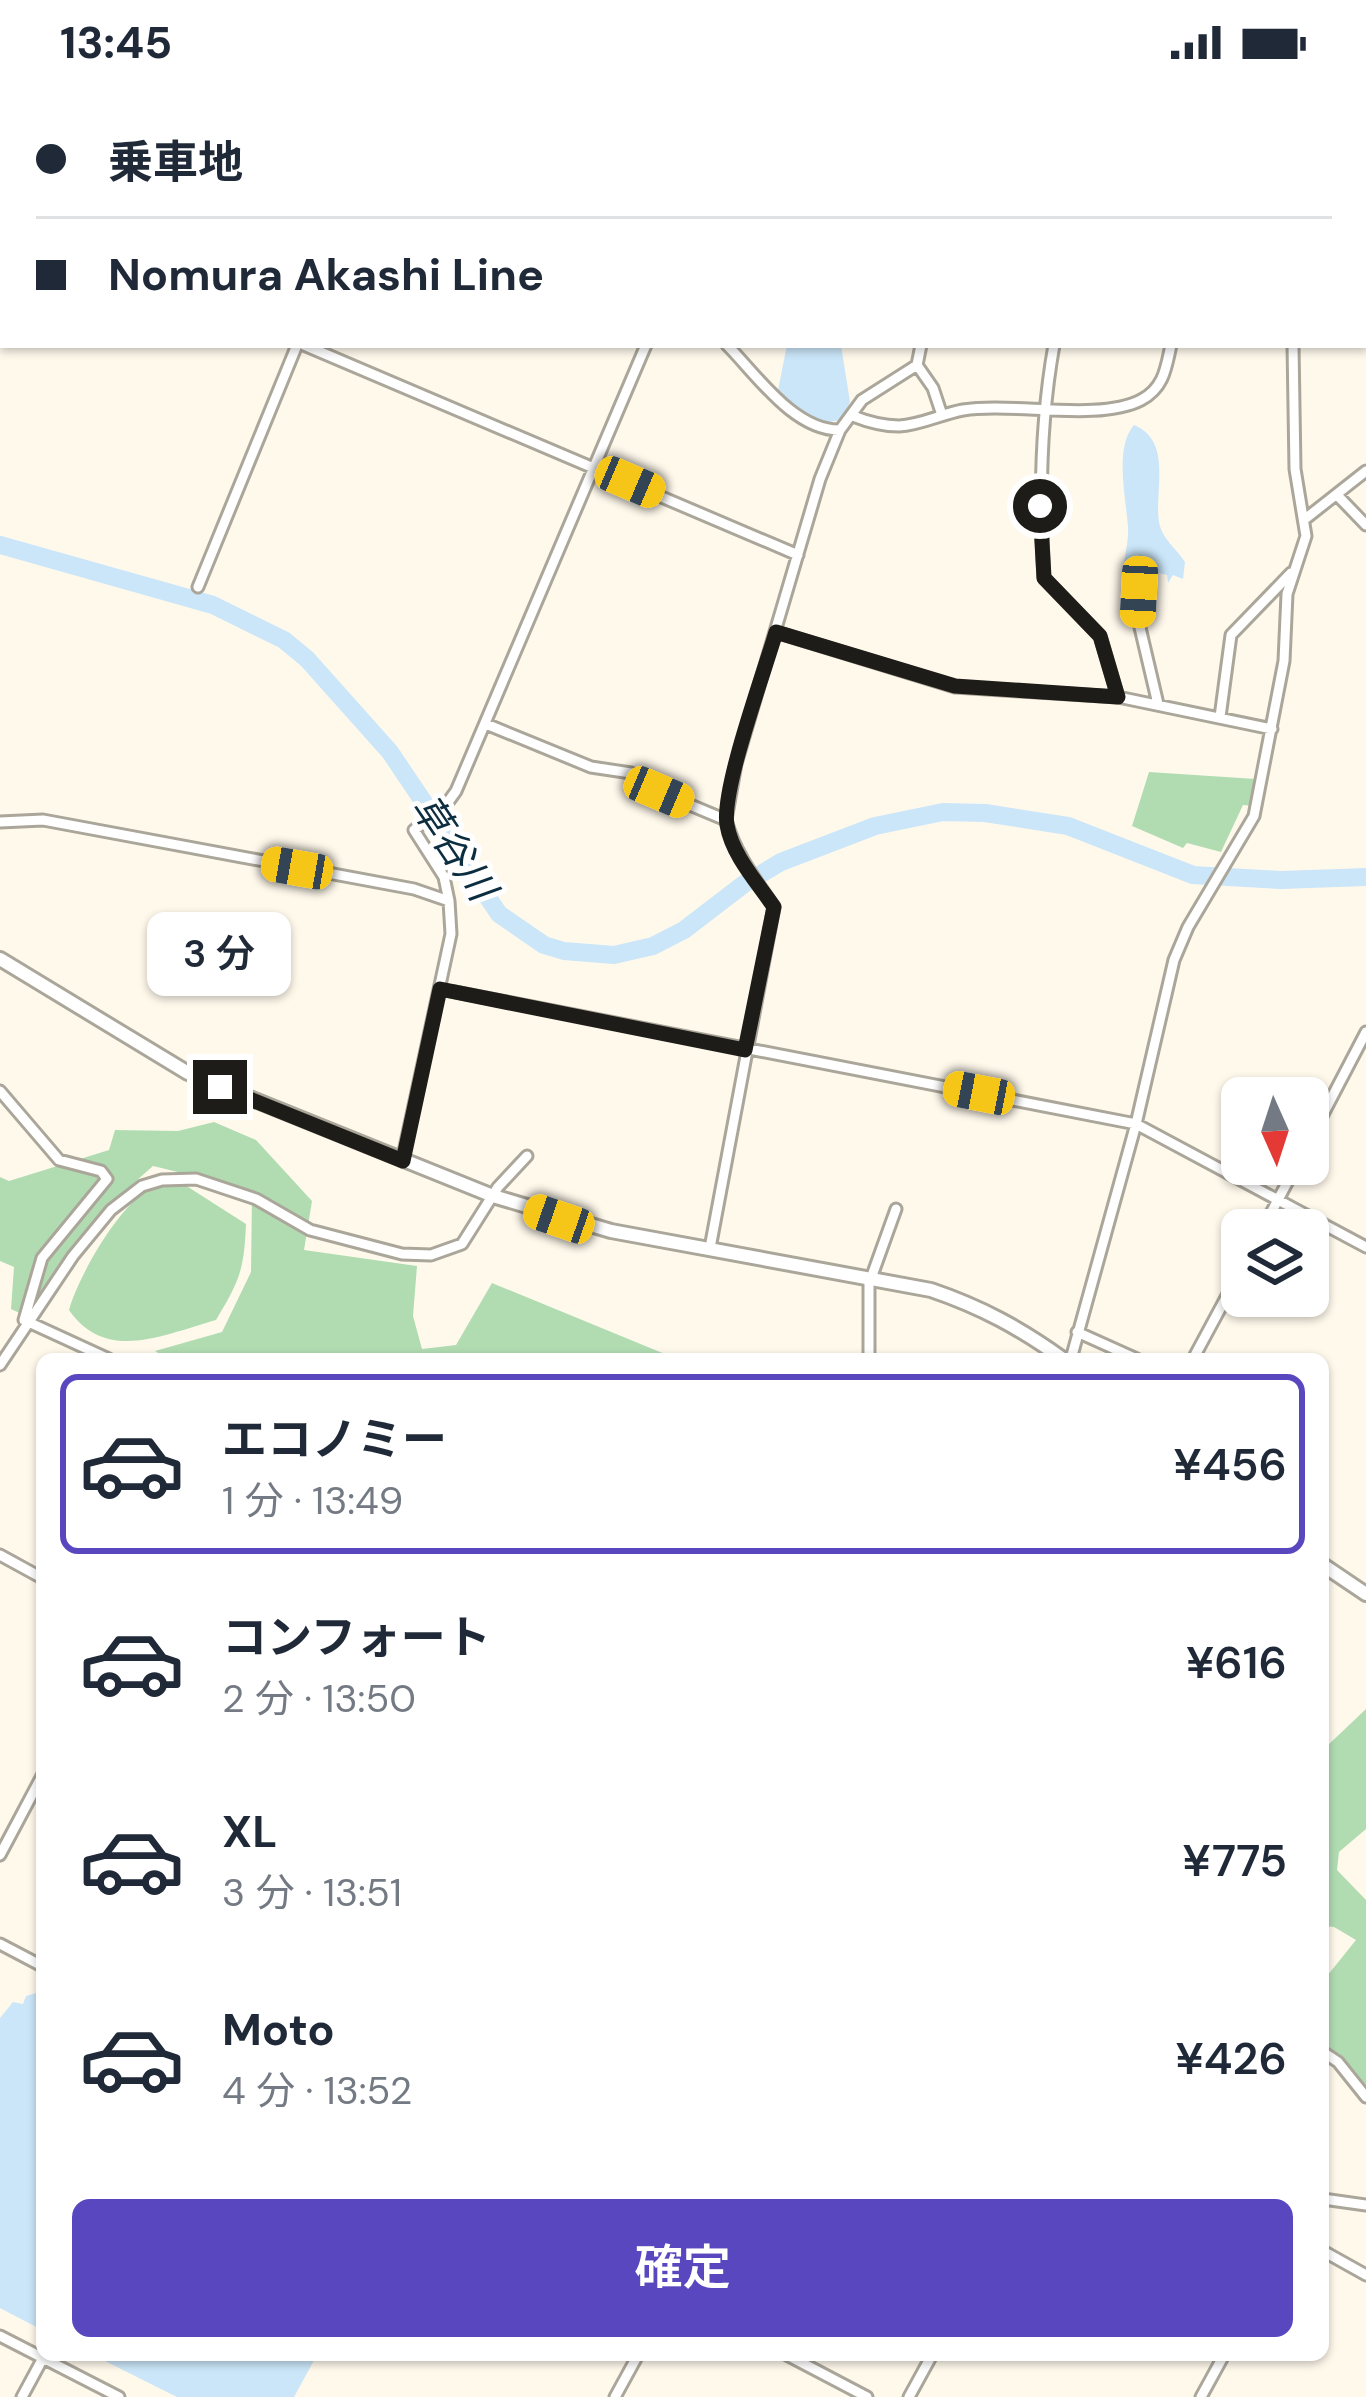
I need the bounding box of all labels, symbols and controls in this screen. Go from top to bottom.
text: 13:45 [60,13,172,72]
text: 乗車地 [108,133,243,192]
text: Nomura Akashi Line [108,245,544,304]
car [590,451,670,513]
route start [1013,479,1067,533]
car [1119,555,1159,629]
car [619,761,699,823]
water label: 草谷川 [400,785,510,913]
car [258,844,336,892]
callout: 3 分 [148,913,292,997]
text: 3 分 [183,928,255,979]
route end [193,1060,247,1114]
car [940,1068,1018,1118]
north arrow [1221,1077,1329,1185]
map controls [1221,1077,1329,1317]
car [519,1190,599,1248]
button: layers [1221,1209,1329,1317]
icon: car [78,1410,186,1518]
text: エコノミー [222,1410,447,1469]
text: ¥456 [1173,1435,1287,1494]
text: 1 分 · 13:49 [222,1475,403,1526]
icon: car [78,1608,186,1716]
text: コンフォート [222,1608,491,1667]
text: ¥616 [1186,1633,1287,1692]
text: 2 分 · 13:50 [222,1673,416,1724]
text: XL [222,1802,277,1861]
icon: car [78,1806,186,1914]
text: ¥775 [1182,1831,1287,1890]
text: 3 分 · 13:51 [222,1867,402,1918]
text: Moto [222,2000,335,2059]
icon: car [78,2004,186,2112]
text: ¥426 [1175,2029,1287,2088]
text: 4 分 · 13:52 [222,2065,412,2116]
button: 確定 [72,2199,1293,2337]

